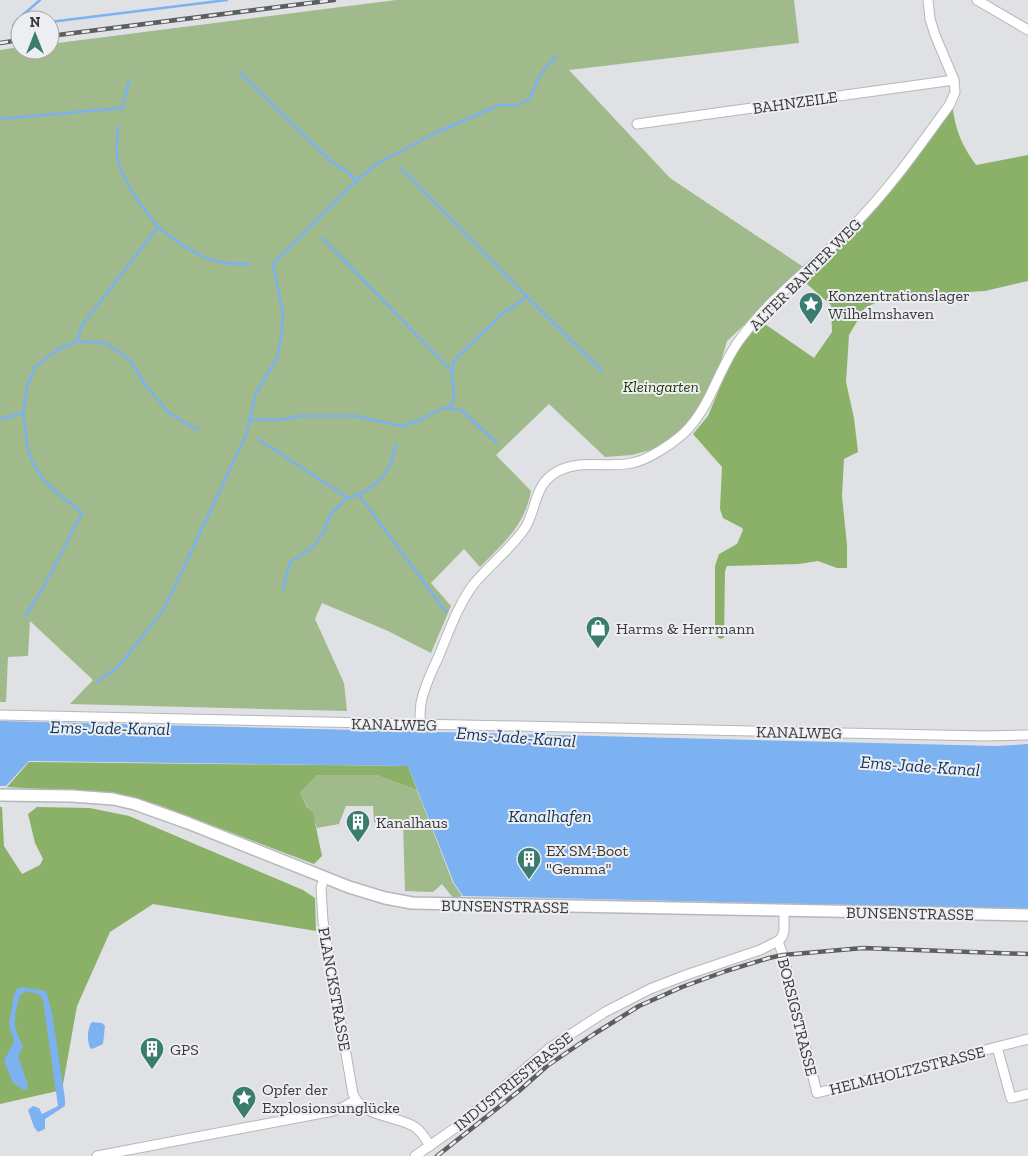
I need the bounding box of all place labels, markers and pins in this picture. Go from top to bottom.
place label: Konzentrationslager Wilhelmshaven [828,286,970,323]
place icon: Konzentrationslager Wilhelmshaven [798,291,824,325]
shop icon: Harms & Herrmann [585,615,611,649]
place label: Harms & Herrmann [616,619,756,638]
building icon: Kanalhaus [345,809,371,843]
place label: Kanalhaus [376,813,448,832]
place label: EX SM-Boot "Gemma" [546,841,628,878]
building icon: EX SM-Boot "Gemma" [516,846,542,880]
building icon: GPS [139,1036,165,1070]
place label: GPS [170,1040,199,1059]
place label: Opfer der Explosionsunglücke [262,1080,400,1117]
place icon: Opfer der Explosionsunglücke [231,1085,257,1119]

